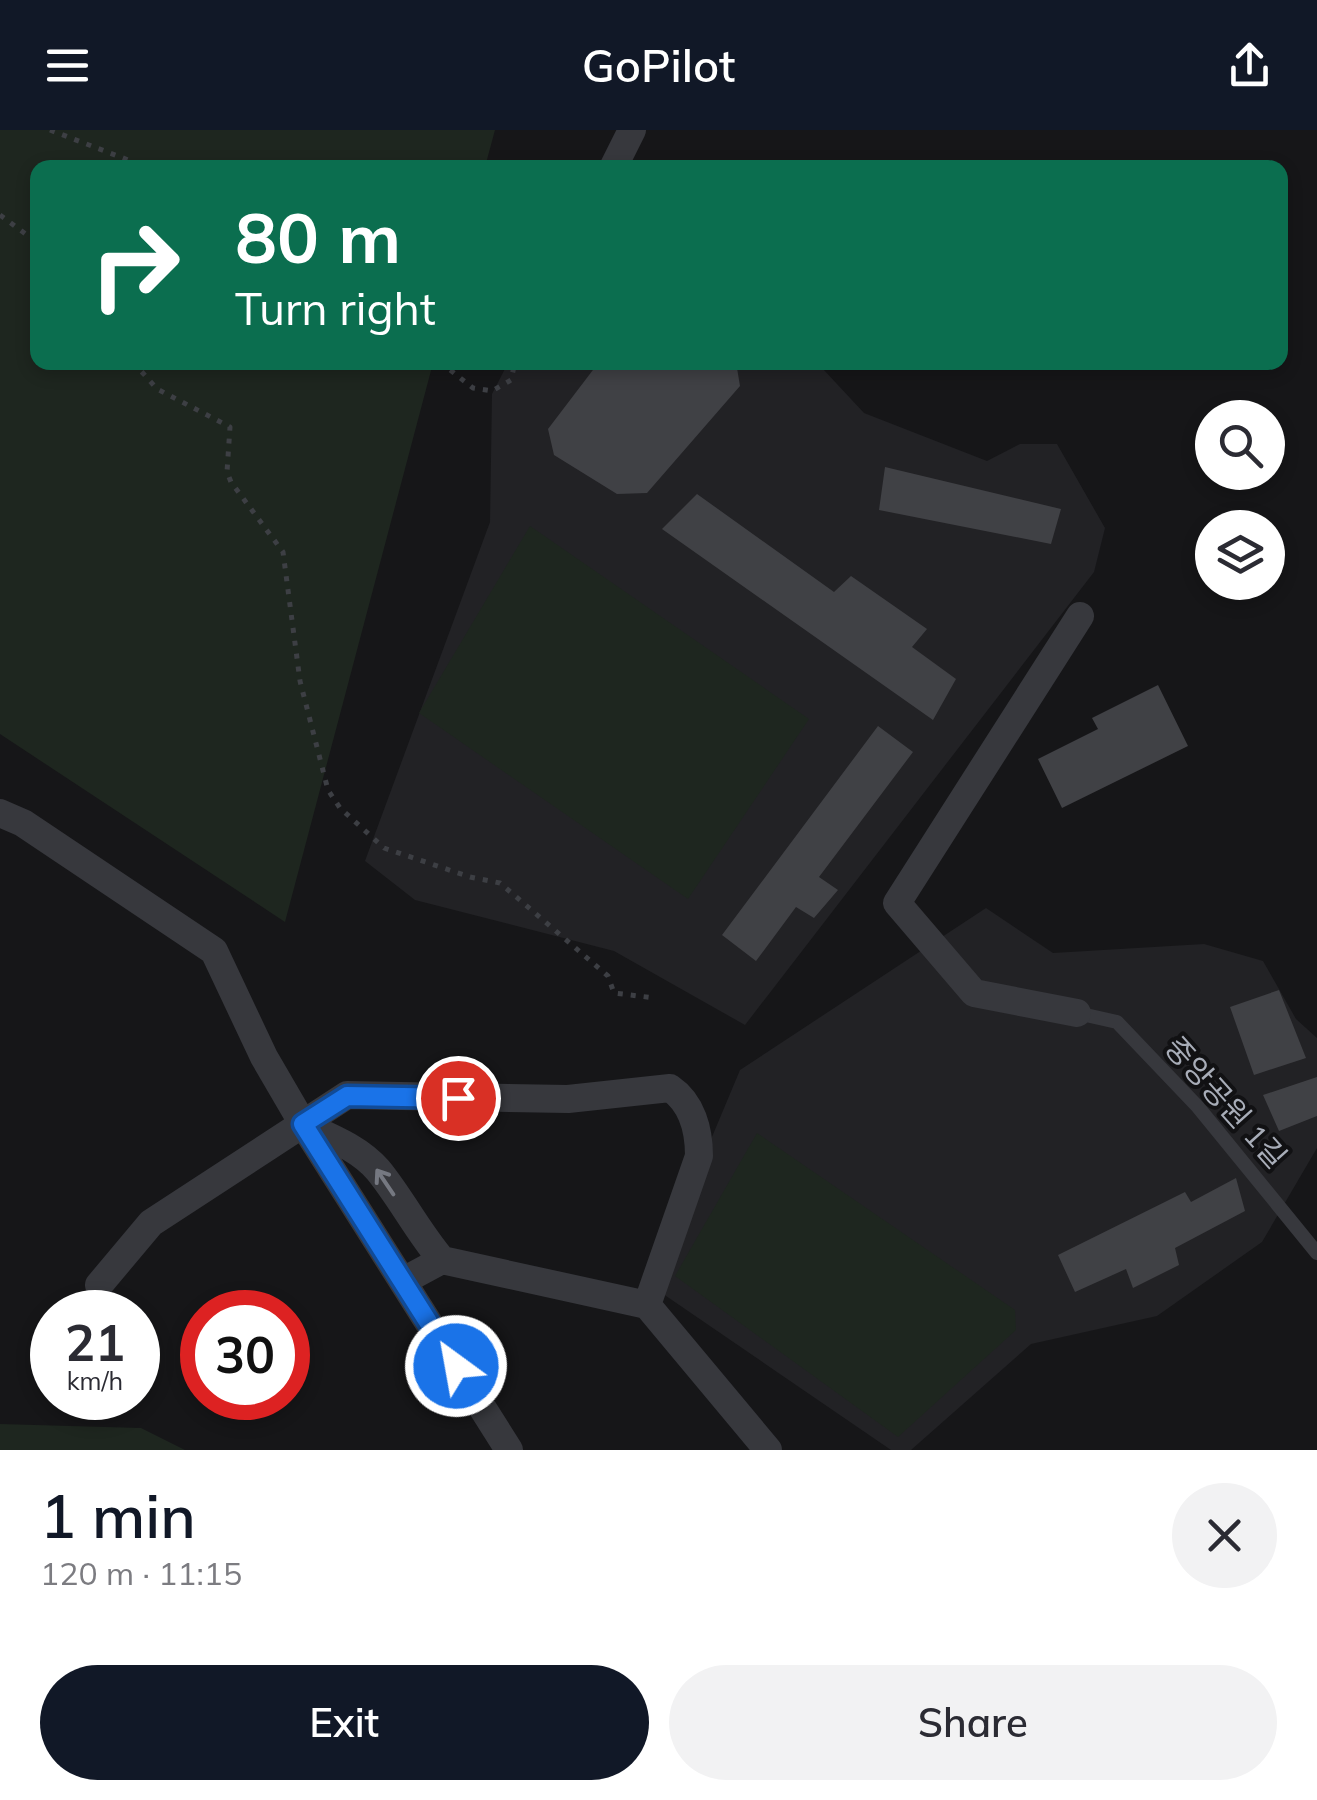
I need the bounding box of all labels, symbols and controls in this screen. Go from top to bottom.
text: GoPilot [582,37,735,93]
icon: menu [40,38,95,93]
icon: share [1222,38,1277,93]
text: 80 m [235,193,401,281]
icon: right [70,200,200,330]
text: Turn right [235,280,436,336]
map controls [1195,400,1285,600]
button: search [1195,400,1285,490]
button: layers [1195,510,1285,600]
street label: 중앙공원 1길 [1157,1028,1295,1176]
pin [416,1056,501,1141]
icon: arrive [431,1071,486,1126]
one-way arrow [374,1168,395,1196]
speed limit sign: 30 [180,1290,310,1420]
text: 21 [65,1311,125,1374]
position arrow [404,1314,508,1418]
text: km/h [67,1365,123,1396]
text: 1 min [40,1478,196,1553]
button: close [1172,1483,1277,1588]
text: 120 m · 11:15 [40,1553,242,1593]
button: Exit [40,1665,649,1780]
button: Share [669,1665,1277,1780]

